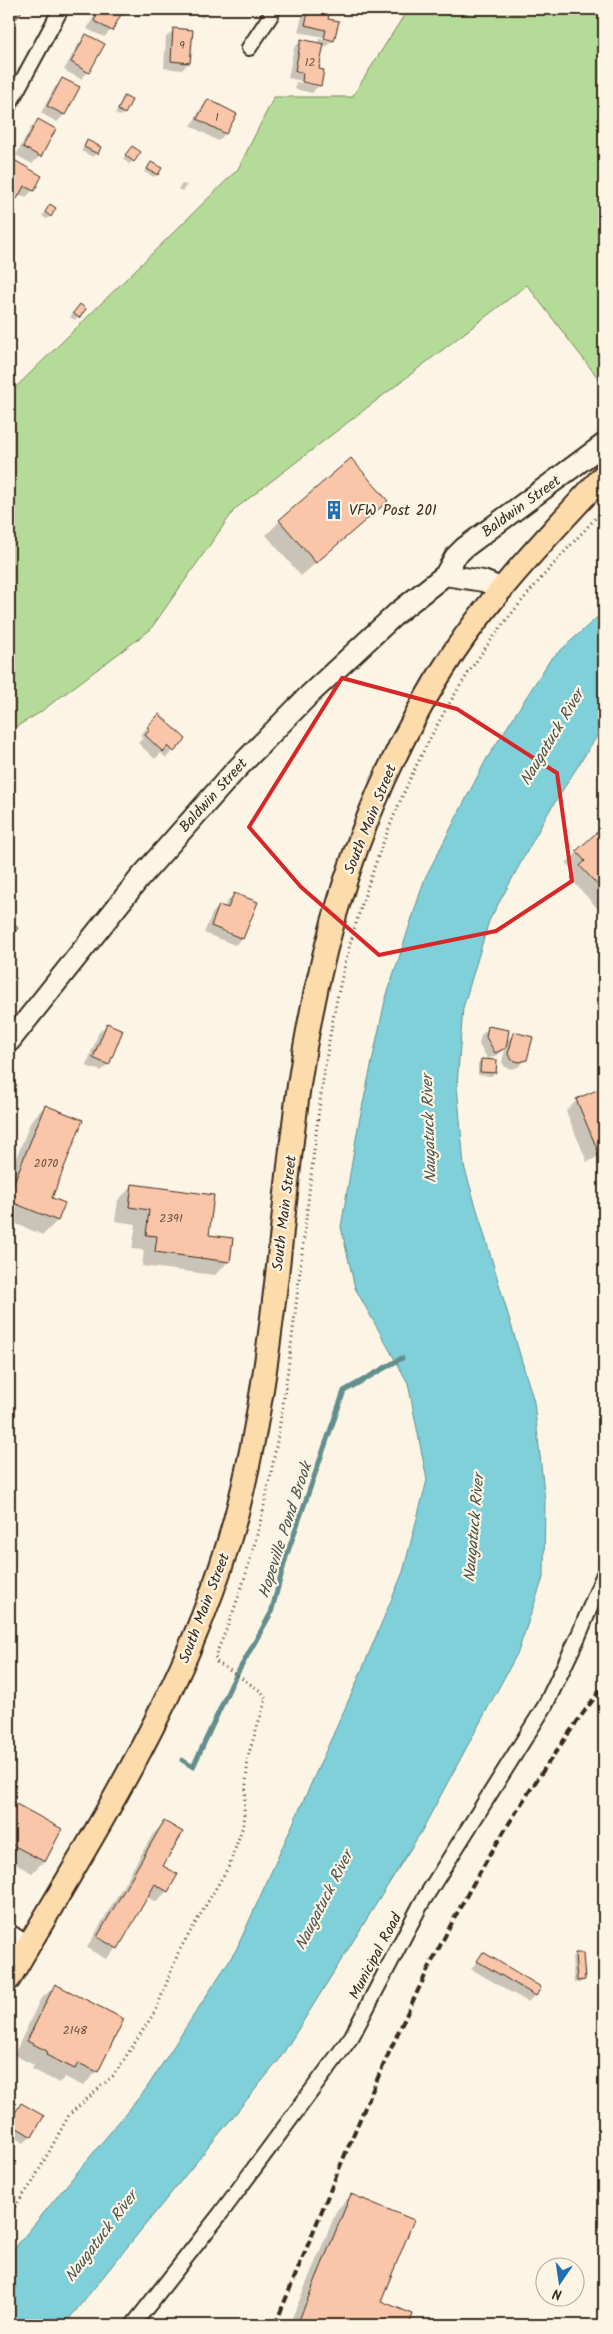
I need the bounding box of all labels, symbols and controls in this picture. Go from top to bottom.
house number: 9 [179,36,185,55]
house number: 12 [305,53,315,72]
house number: 1 [215,108,219,127]
street label: Baldwin Street [477,470,567,544]
building icon: VFW Post 201 [323,499,345,521]
place label: VFW Post 201 [349,499,437,523]
water label: Naugatuck River [514,682,593,791]
street label: Baldwin Street [174,753,254,838]
street label: South Main Street [338,761,404,878]
water label: Naugatuck River [415,1071,444,1184]
house number: 2070 [34,1154,58,1173]
street label: South Main Street [266,1154,304,1272]
house number: 2391 [159,1209,183,1228]
water label: Hopeville Pond Brook [252,1457,320,1601]
water label: Naugatuck River [457,1469,492,1583]
street label: South Main Street [173,1550,237,1667]
water label: Naugatuck River [289,1843,362,1955]
street label: Municipal Road [343,1909,409,2004]
house number: 2148 [63,2021,88,2040]
water label: Naugatuck River [59,2183,146,2288]
north arrow [536,2256,586,2306]
text: N [550,2282,564,2305]

